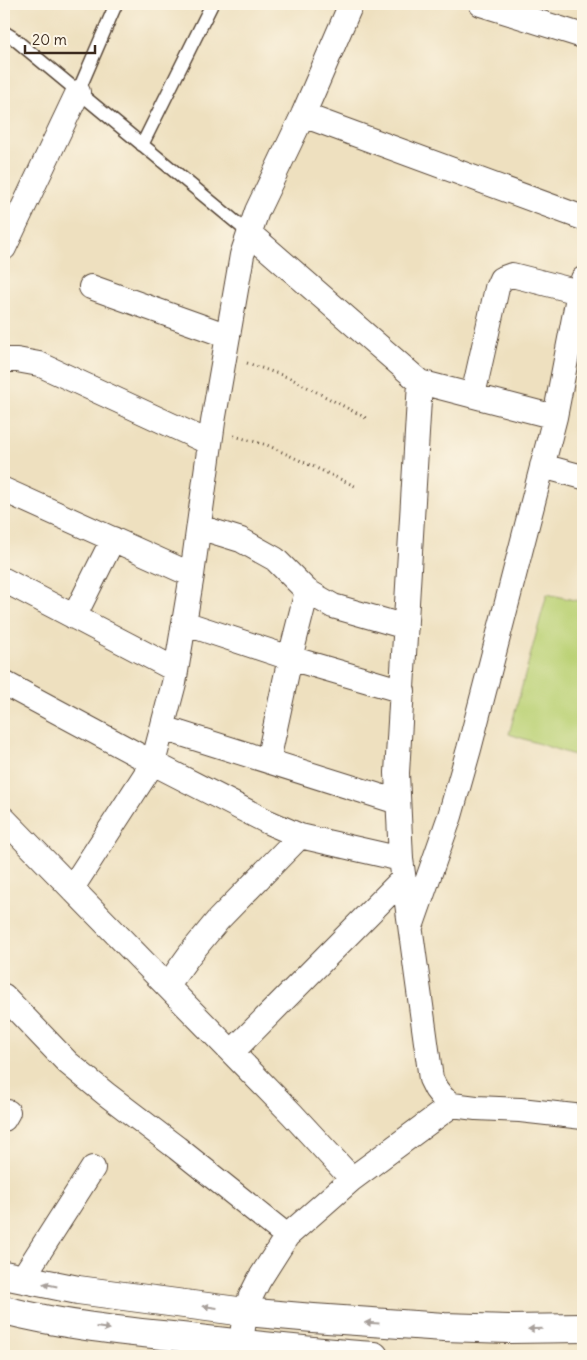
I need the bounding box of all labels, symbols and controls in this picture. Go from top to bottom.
scale bar [25,22,95,54]
text: 20 m [32,30,67,49]
one-way arrow [41,1280,57,1288]
one-way arrow [202,1303,218,1311]
one-way arrow [364,1319,380,1327]
one-way arrow [96,1325,112,1333]
one-way arrow [526,1325,542,1333]

